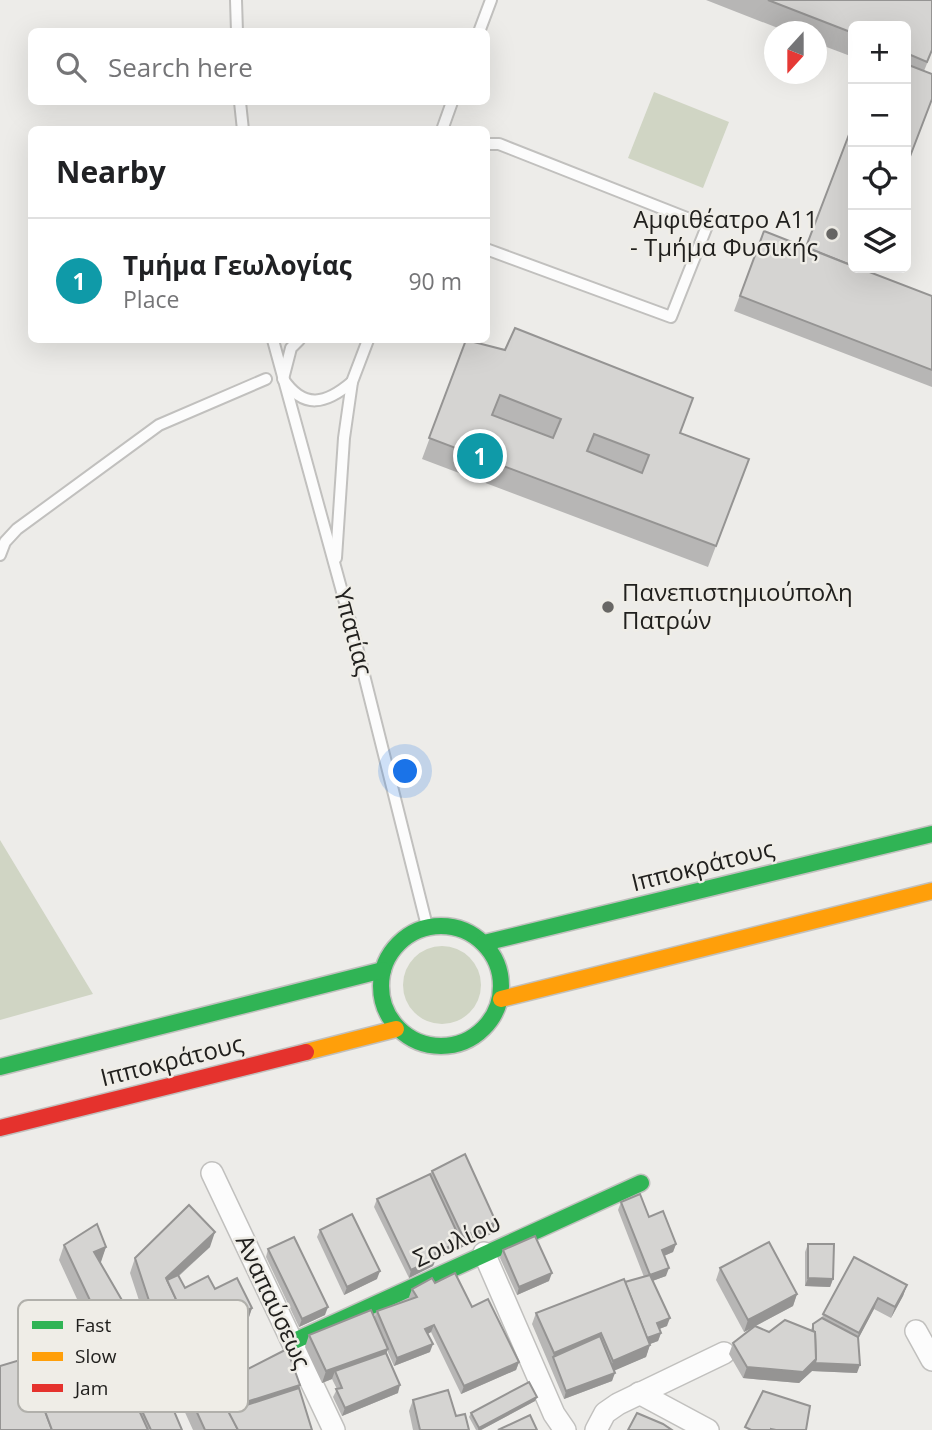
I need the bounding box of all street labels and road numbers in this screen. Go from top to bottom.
street label: Υπατίας [327,584,382,679]
street label: Ιπποκράτους [628,831,778,898]
street label: Ιπποκράτους [97,1026,247,1093]
street label: Σουλίου [407,1205,505,1274]
street label: Αναπαύσεως [229,1229,320,1374]

